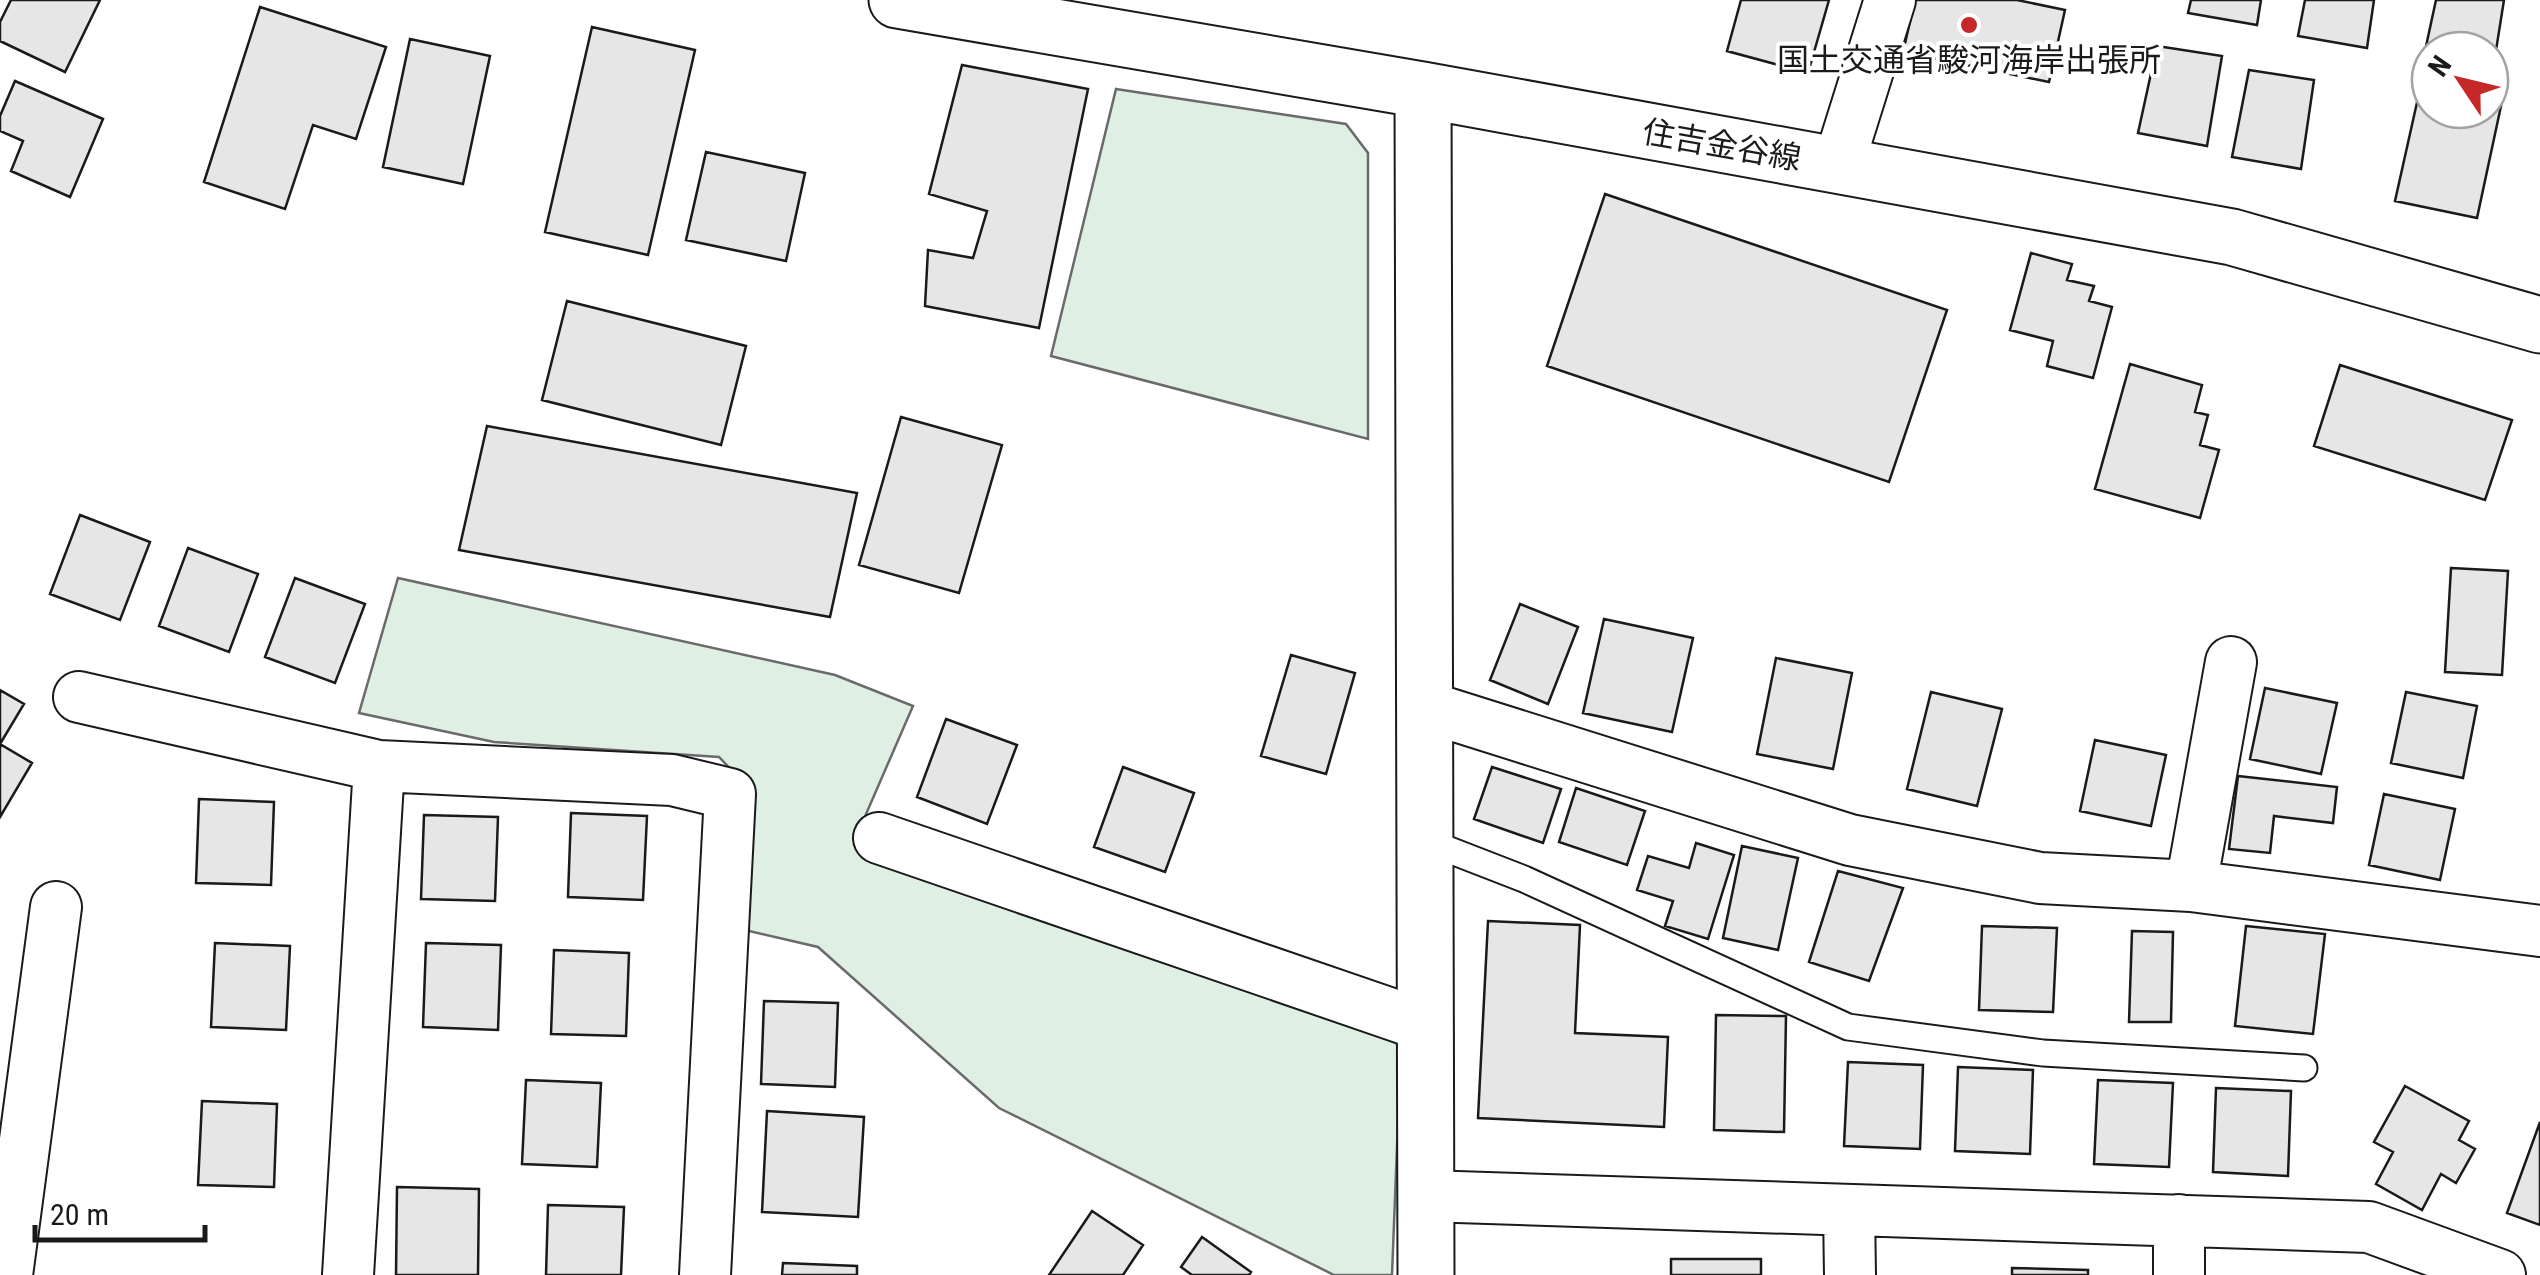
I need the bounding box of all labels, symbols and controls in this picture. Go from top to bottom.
marker: 国土交通省駿河海岸出張所 [1958,14,1980,36]
north arrow [2410,30,2510,130]
place label: 国土交通省駿河海岸出張所 [1777,41,2161,79]
text: N [2421,49,2458,82]
street label: 住吉金谷線 [1640,112,1804,178]
scale bar [35,1180,205,1242]
text: 20 m [50,1197,109,1232]

